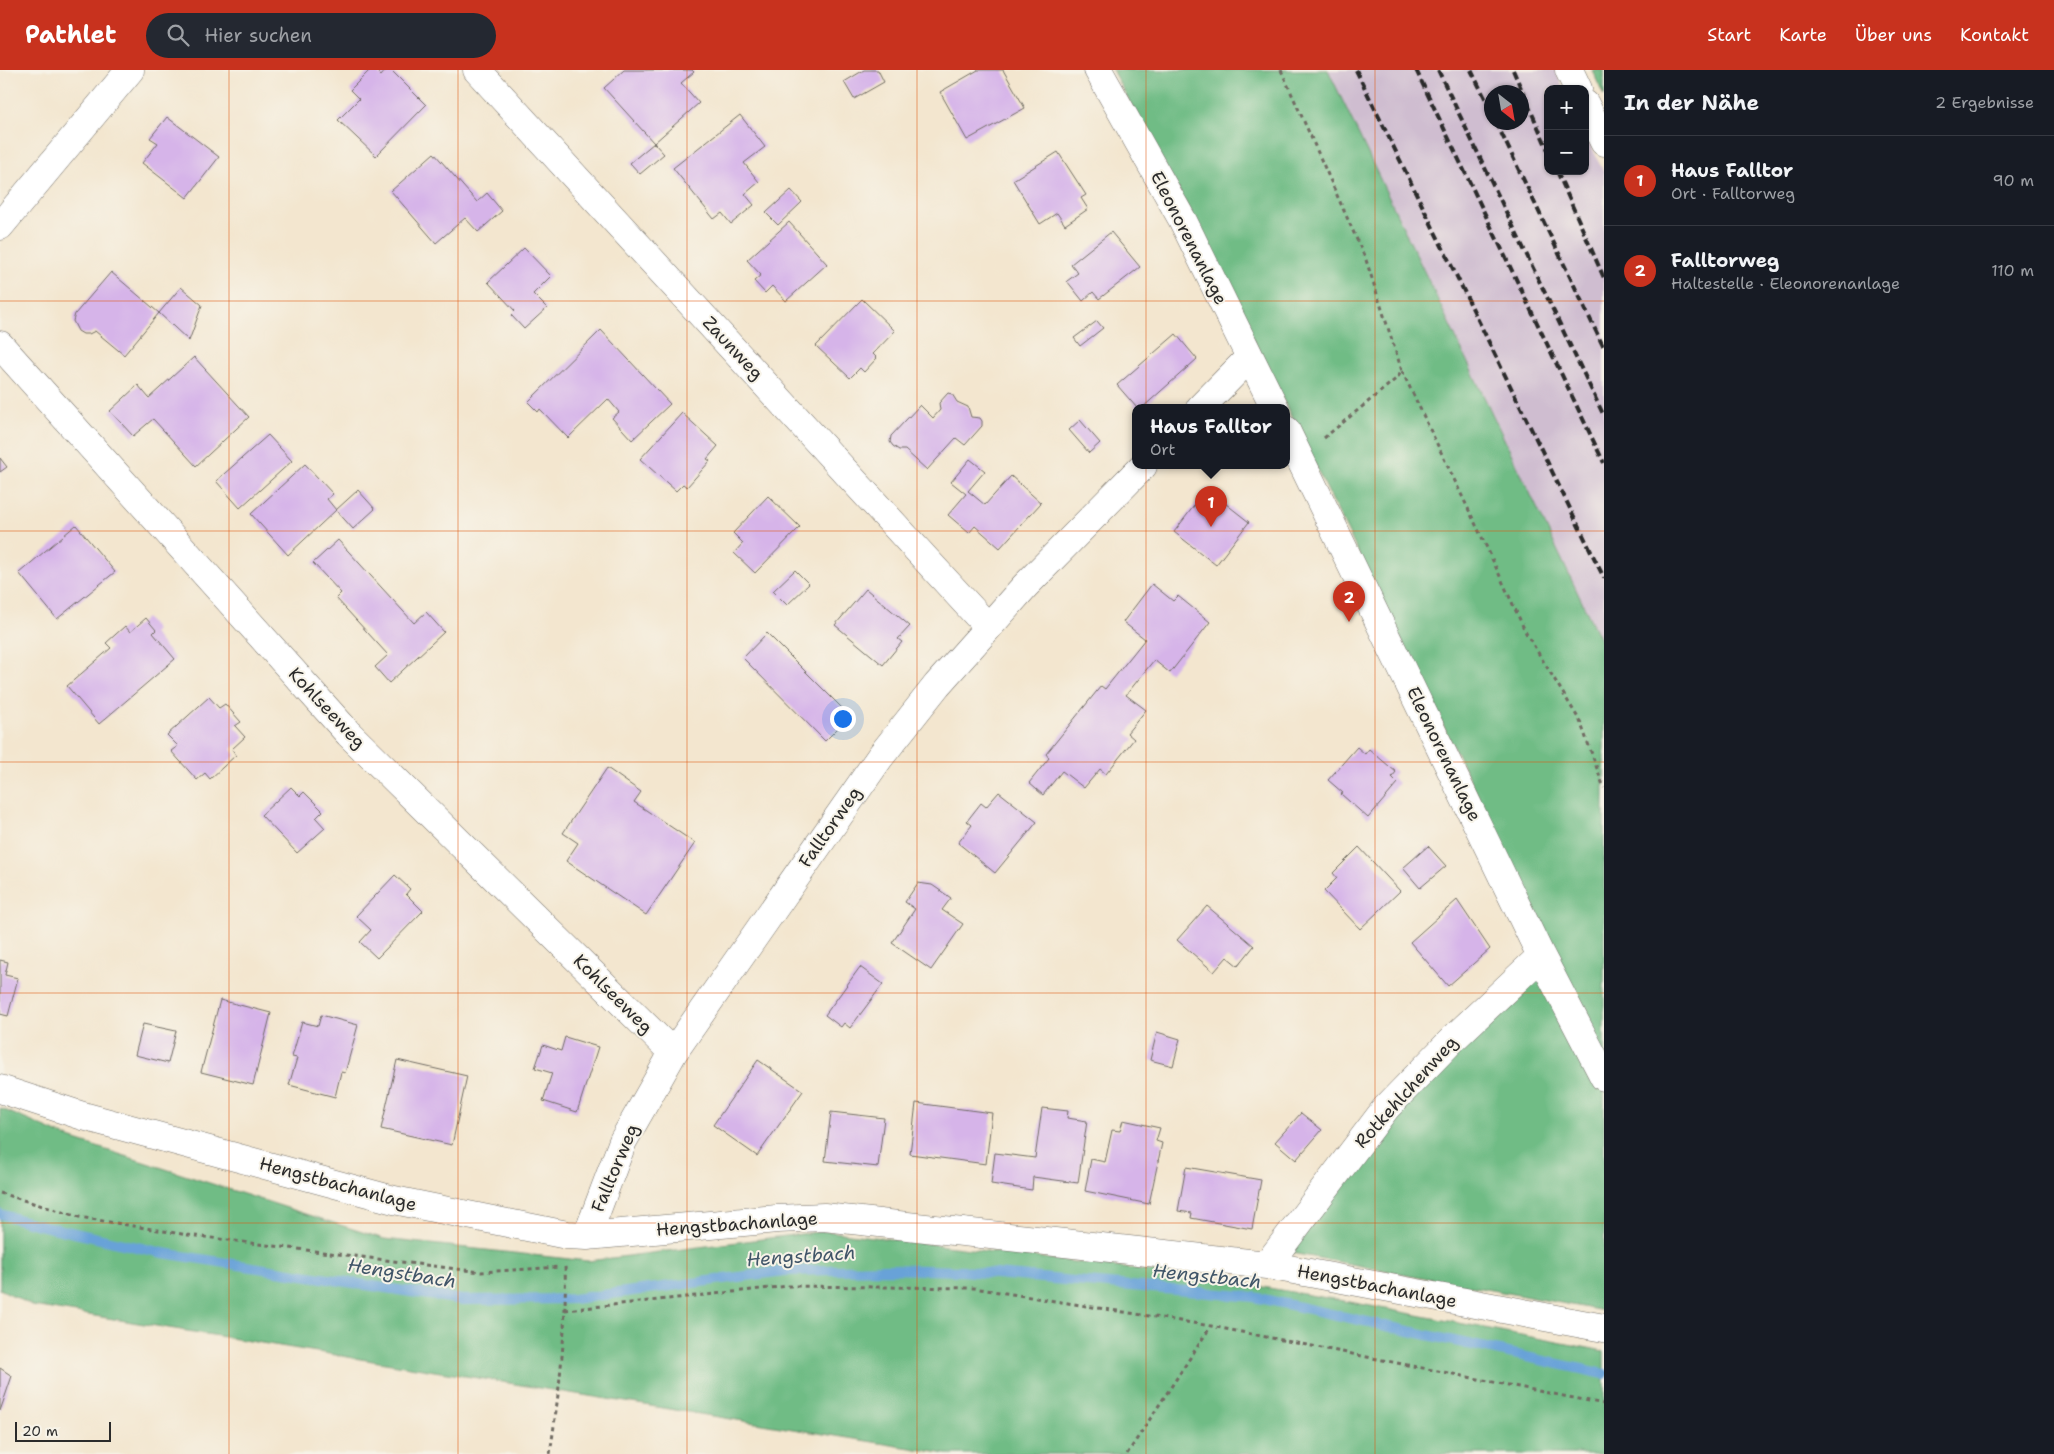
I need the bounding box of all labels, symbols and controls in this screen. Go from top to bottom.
search box [146,13,496,58]
text: Pathlet [25,19,116,51]
icon: search [164,21,192,49]
text: Hier suchen [204,23,312,48]
text: Start [1707,23,1751,47]
text: Karte [1779,23,1827,47]
text: Über uns [1855,23,1932,47]
text: Kontakt [1960,23,2029,47]
north arrow [1484,85,1529,130]
map controls [1544,85,1589,175]
button: + [1544,85,1589,130]
text: In der Nähe [1624,89,1759,117]
text: 2 Ergebnisse [1935,92,2034,113]
button: − [1544,130,1589,175]
text: Haus Falltor [1671,158,1793,183]
street label: Eleonorenanlage [1145,167,1233,309]
text: 1 [1636,170,1644,191]
text: 90 m [1993,170,2034,191]
text: Ort · Falltorweg [1671,183,1795,204]
text: Falltorweg [1671,248,1779,273]
text: 2 [1634,260,1646,281]
text: 110 m [1991,260,2034,281]
text: Haltestelle · Eleonorenanlage [1671,273,1900,294]
street label: Zaunweg [697,311,769,385]
popup [1132,404,1290,469]
text: Haus Falltor [1150,414,1272,439]
text: Ort [1150,439,1175,460]
pin: 1 [1195,486,1227,527]
pin: 2 [1333,581,1365,622]
street label: Kohlseeweg [283,662,371,754]
street label: Eleonorenanlage [1401,683,1487,825]
your location [830,706,856,732]
street label: Falltorweg [793,782,867,872]
street label: Kohlseeweg [568,949,658,1039]
street label: Rotkehlchenweg [1349,1031,1463,1153]
street label: Falltorweg [586,1120,644,1216]
street label: Hengstbachanlage [257,1151,419,1217]
street label: Hengstbachanlage [655,1206,819,1242]
water label: Hengstbach [746,1240,856,1272]
water label: Hengstbach [346,1252,458,1294]
water label: Hengstbach [1151,1258,1263,1294]
street label: Hengstbachanlage [1295,1259,1459,1313]
scale bar [15,1419,111,1442]
text: 20 m [22,1422,58,1440]

